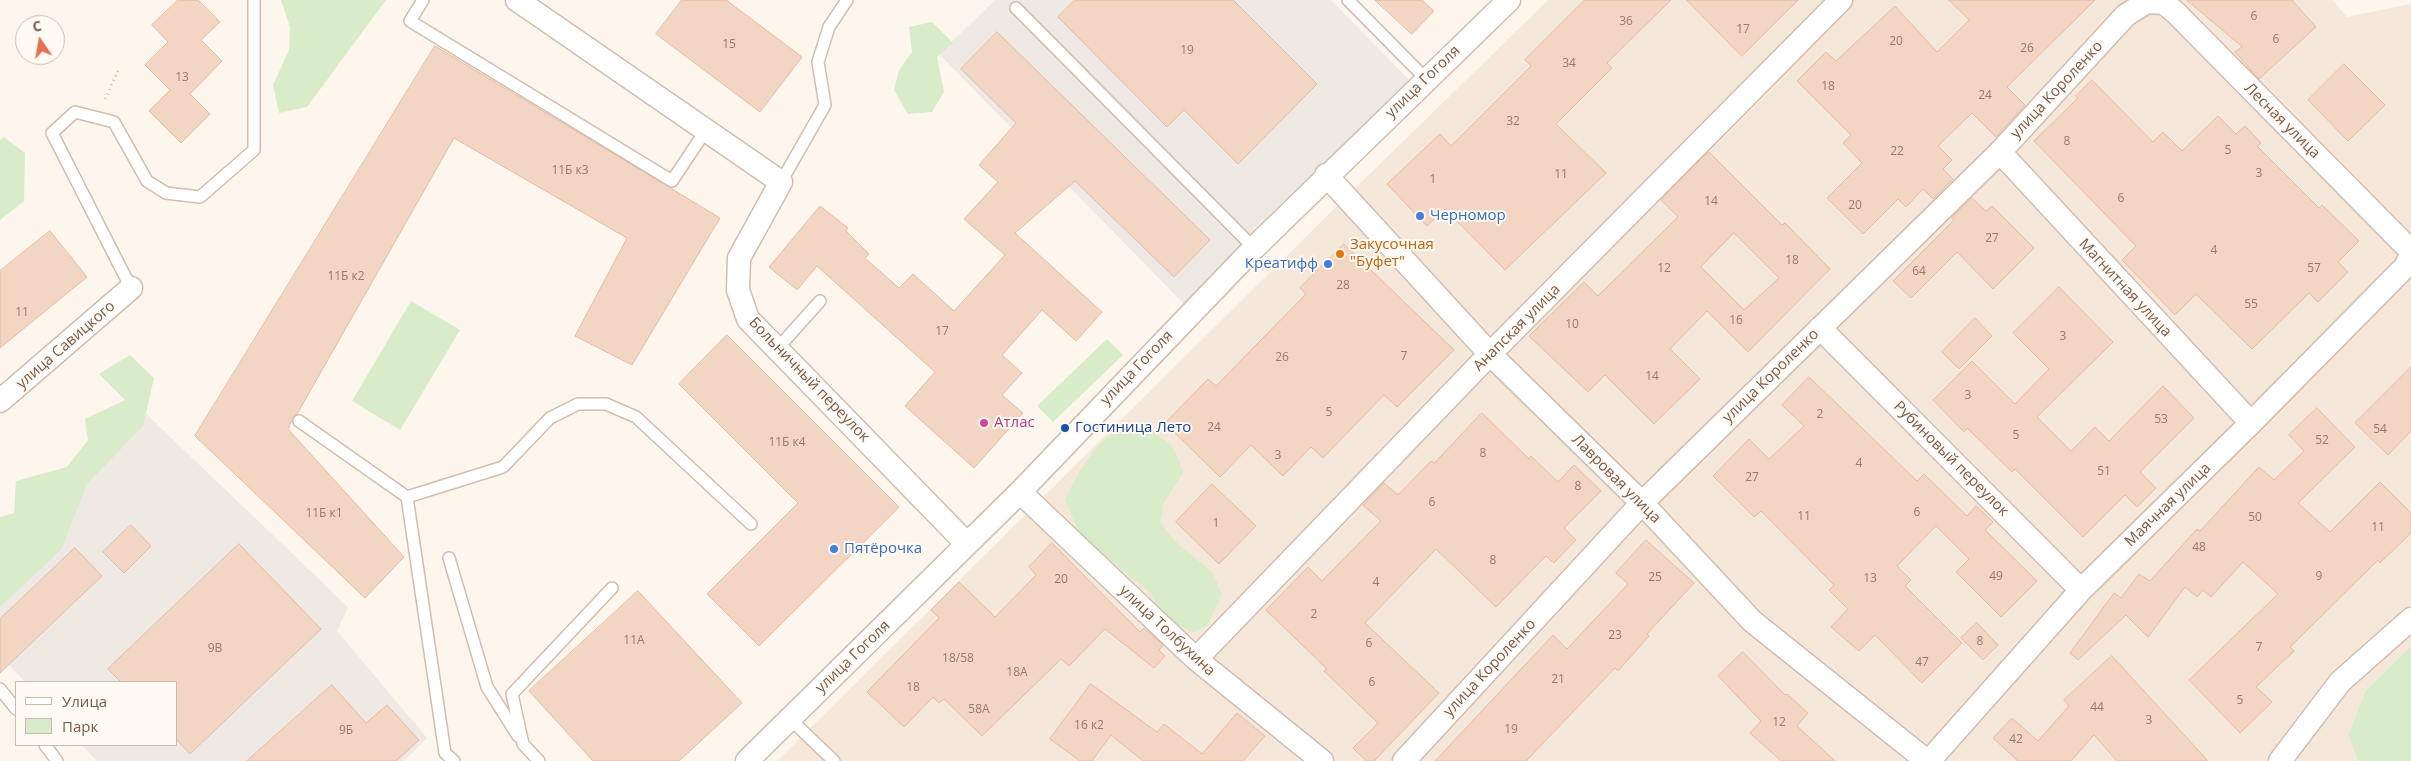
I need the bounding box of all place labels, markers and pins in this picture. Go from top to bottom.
place label: Черномор [1430,207,1506,225]
marker: Черномор [1414,210,1426,222]
place label: Закусочная "Буфет" [1350,236,1434,271]
marker: Закусочная "Буфет" [1334,248,1346,260]
place label: Креатифф [1245,255,1318,273]
marker: Креатифф [1322,258,1334,270]
place label: Атлас [994,414,1035,432]
marker: Атлас [978,417,990,429]
place label: Гостиница Лето [1075,419,1191,437]
marker: Гостиница Лето [1059,422,1071,434]
place label: Пятёрочка [844,540,922,558]
marker: Пятёрочка [828,543,840,555]

